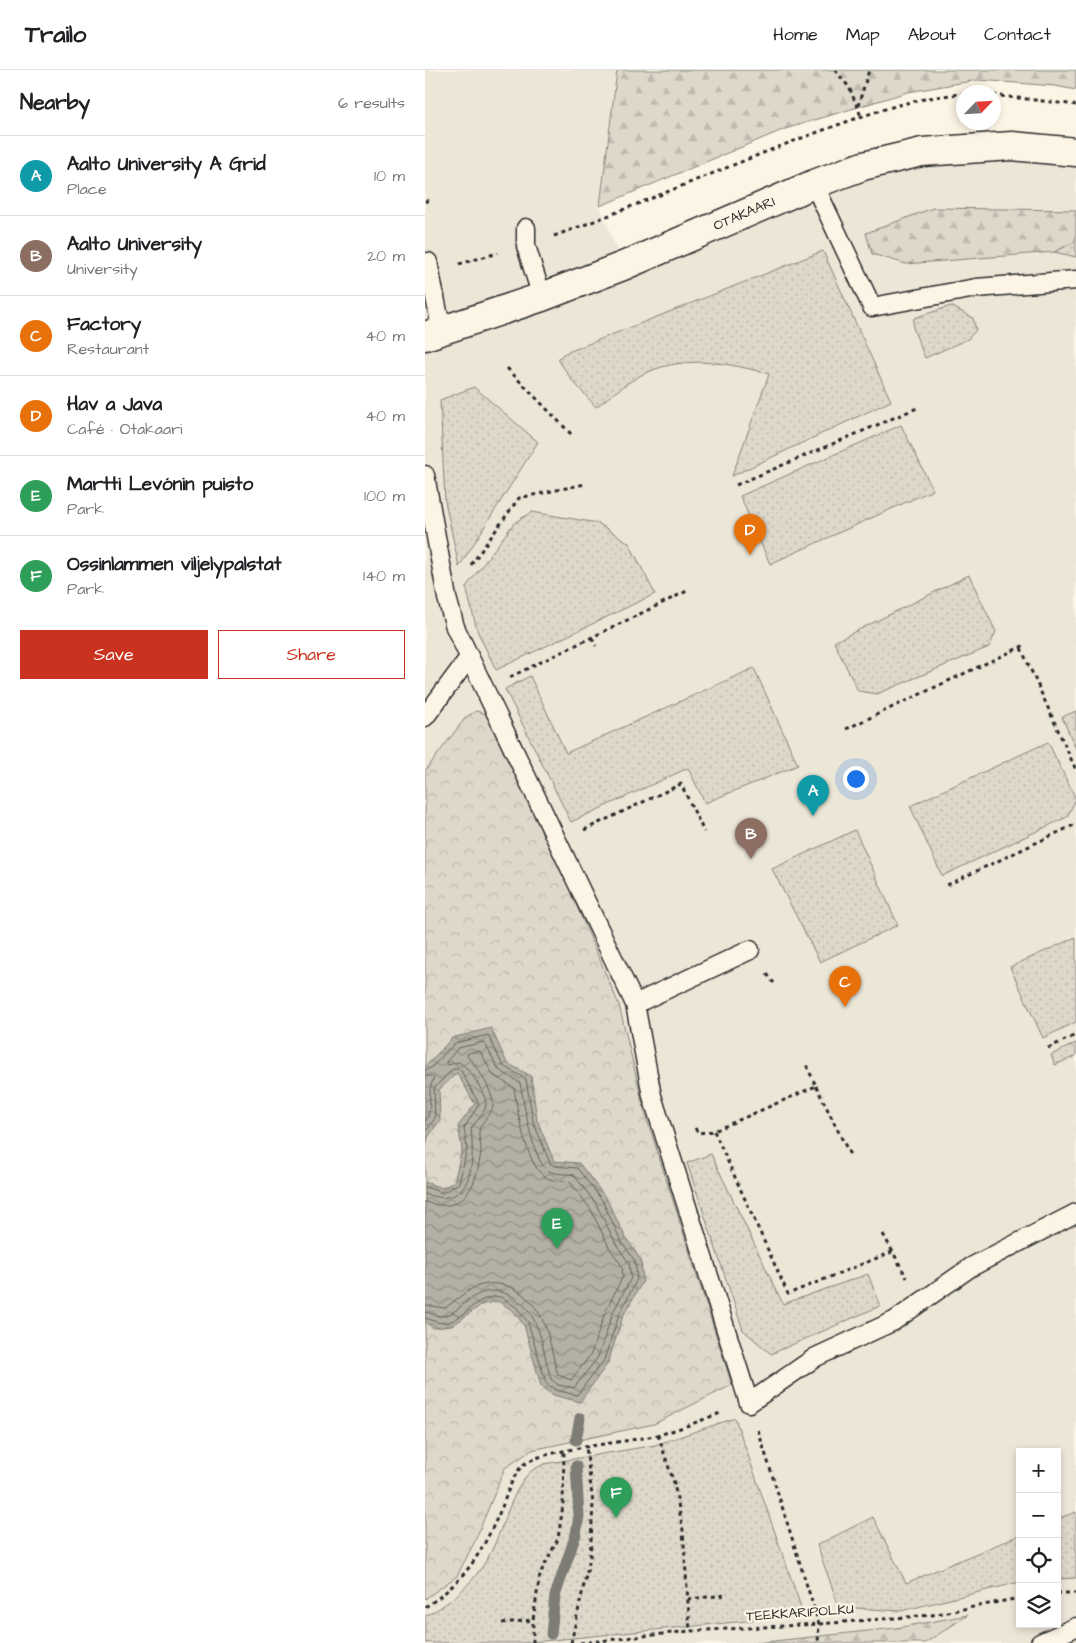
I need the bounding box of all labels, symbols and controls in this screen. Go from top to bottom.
text: Trailo [25,18,86,52]
text: Home [773,22,818,47]
text: Map [846,22,880,47]
text: About [908,22,956,47]
text: Contact [984,22,1051,47]
north arrow [956,85,1001,130]
text: Nearby [20,88,90,117]
text: 6 results [338,92,405,114]
text: Aalto University A Grid [67,151,266,178]
text: A [31,165,41,187]
text: 10 m [374,165,405,187]
text: Place [67,178,107,200]
street label: OTAKAARI [710,192,778,236]
text: Aalto University [67,231,202,258]
text: B [30,245,42,267]
text: 20 m [367,245,405,267]
text: University [67,258,138,280]
text: Factory [67,311,141,338]
text: C [30,325,42,347]
text: 40 m [365,325,405,347]
text: Restaurant [67,338,149,360]
text: Hav a Java [67,391,162,418]
text: D [31,405,41,427]
text: 40 m [365,405,405,427]
text: Café · Otakaari [67,418,182,440]
text: Martti Levónin puisto [67,471,253,498]
text: E [31,485,41,507]
text: 100 m [364,485,405,507]
text: Park [67,498,104,520]
pin: D [734,514,766,555]
text: Ossinlammen viljelypalstat [67,551,281,578]
text: F [30,565,42,587]
text: 140 m [363,565,405,587]
text: Park [67,578,104,600]
button: Save [20,630,208,679]
button: Share [218,630,405,679]
your location [843,766,869,792]
pin: A [797,775,829,816]
pin: B [735,818,767,859]
pin: C [829,966,861,1007]
pin: E [541,1208,573,1249]
map controls [1016,1448,1061,1628]
button: + [1016,1448,1061,1493]
pin: F [600,1477,632,1518]
button: − [1016,1493,1061,1538]
button: locate [1016,1538,1061,1583]
button: layers [1016,1583,1061,1628]
street label: TEEKKARIPOLKU [746,1599,855,1627]

